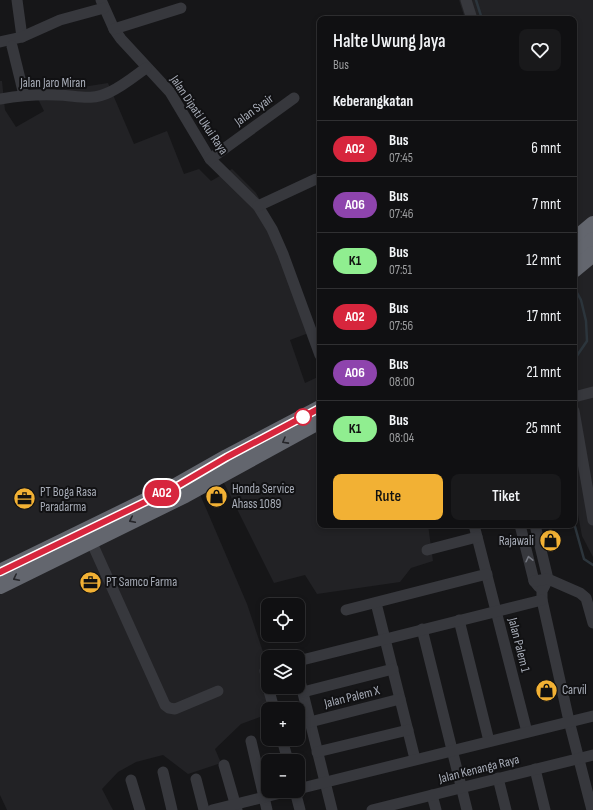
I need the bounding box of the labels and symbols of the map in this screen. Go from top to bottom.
street label: Jalan Dipati Ukui Raya [166,71,231,158]
street label: Jalan Jaro Miran [19,75,86,91]
street label: Jalan Syair [231,90,277,130]
unlabelled marker [294,408,312,426]
one-way arrow [282,436,289,443]
line badge: A02 [139,480,185,506]
place label: Honda Service Ahass 1089 [231,481,295,512]
shop icon: Honda Service Ahass 1089 [203,483,229,509]
place label: PT Boga Rasa Paradarma [40,484,97,515]
office icon: PT Boga Rasa Paradarma [11,486,37,512]
one-way arrow [129,516,137,523]
shop icon: Rajawali [537,528,563,554]
place label: Rajawali [499,533,534,549]
one-way arrow [525,556,533,562]
office icon: PT Samco Farma [78,569,104,595]
one-way arrow [12,573,20,581]
place label: PT Samco Farma [106,574,177,590]
street label: Jalan Palem 1 [504,615,534,674]
shop icon: Carvil [534,677,560,703]
street label: Jalan Palem X [322,682,382,712]
place label: Carvil [562,682,587,698]
street label: Jalan Kenanga Raya [436,751,521,787]

